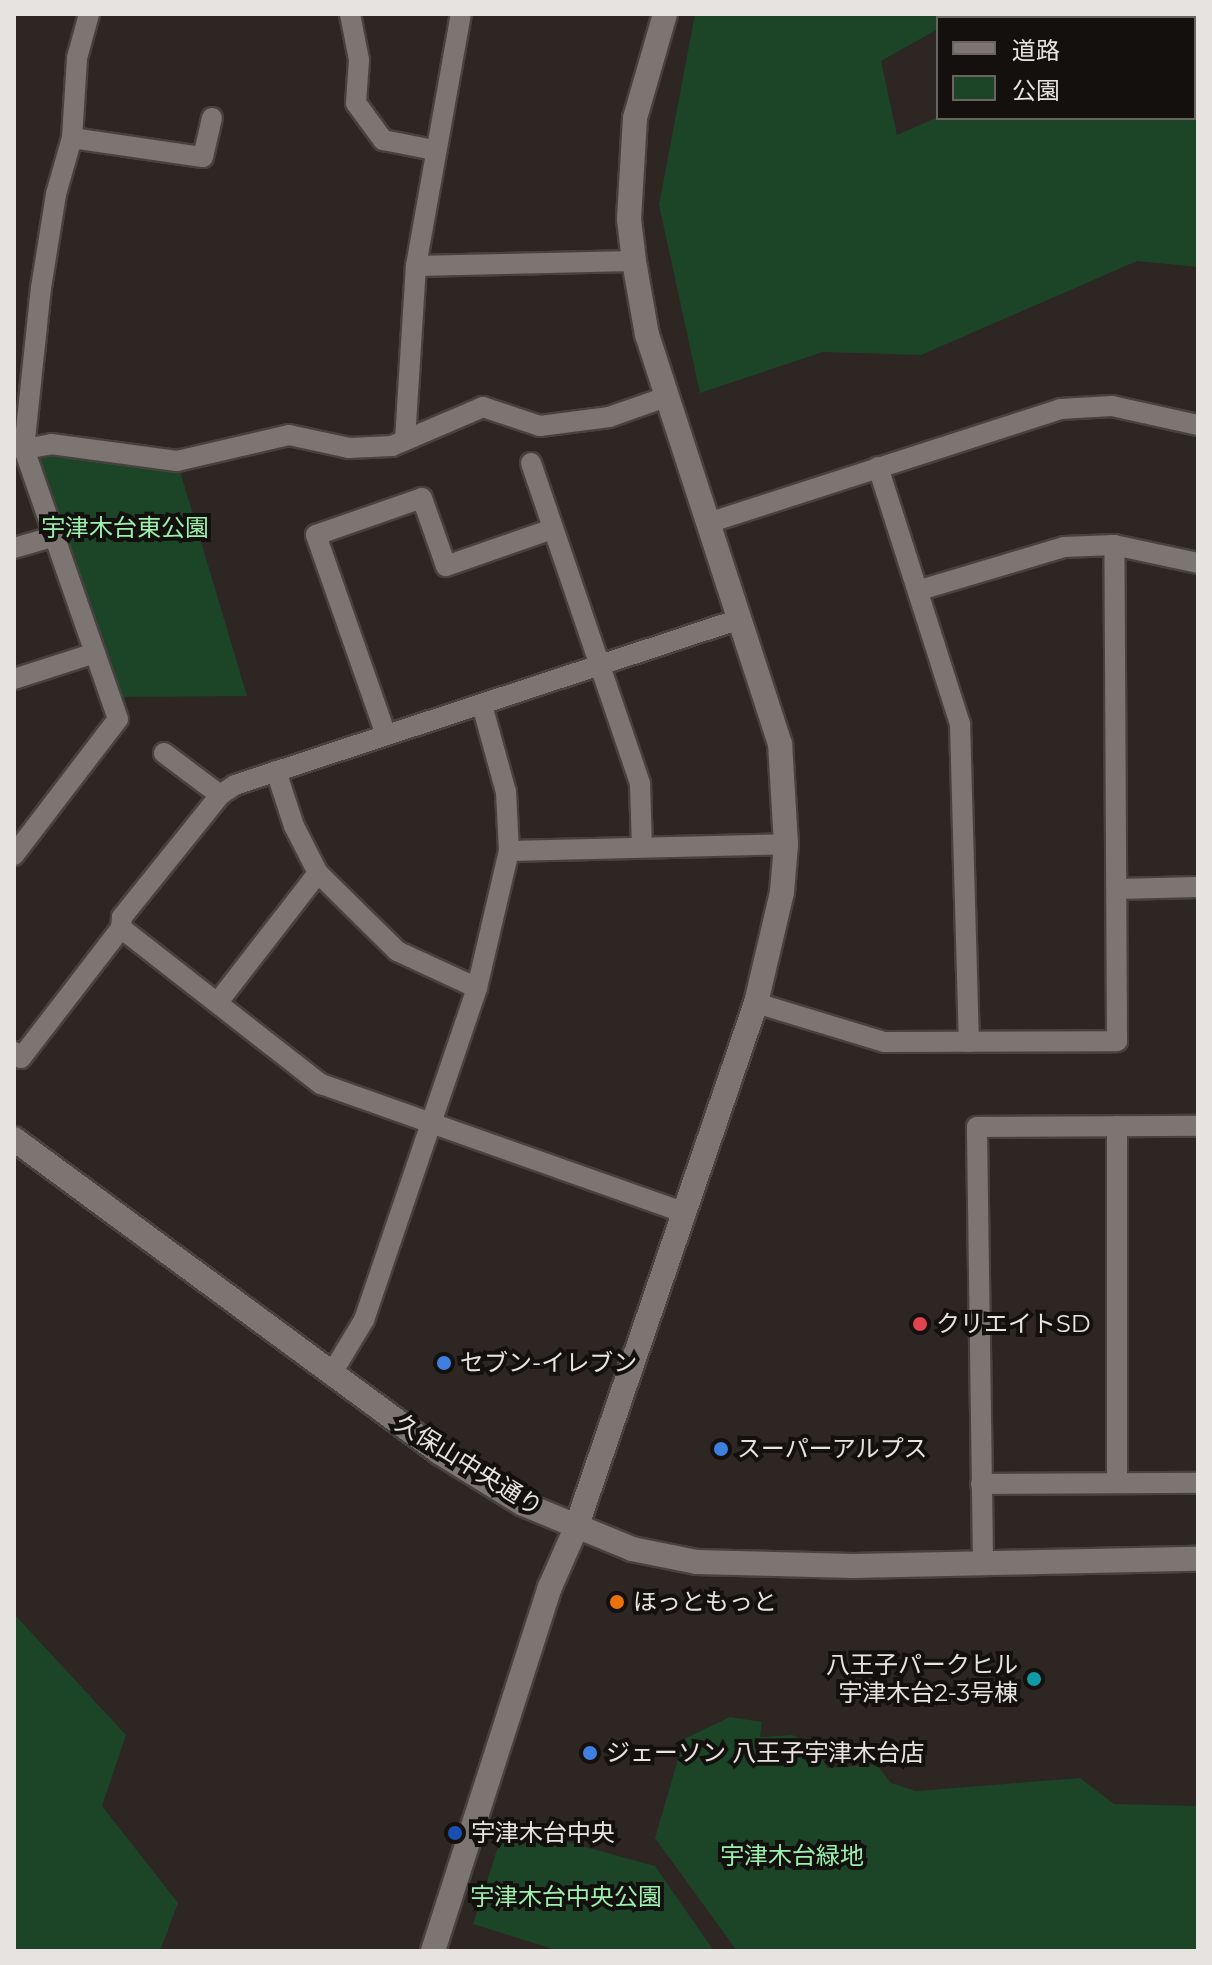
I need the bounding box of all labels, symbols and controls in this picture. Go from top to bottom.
legend [936,16,1196,120]
text: 道路 [1012,36,1060,65]
text: 公園 [1012,76,1060,105]
park label: 宇津木台東公園 [41,514,209,542]
place label: クリエイトSD [936,1310,1091,1338]
marker: クリエイトSD [911,1315,929,1333]
place label: セブン-イレブン [460,1349,637,1377]
marker: セブン-イレブン [435,1354,453,1372]
street label: 久保山中央通り [390,1408,548,1522]
place label: スーパーアルプス [737,1435,929,1463]
marker: スーパーアルプス [712,1440,730,1458]
place label: ほっともっと [633,1588,777,1616]
marker: ほっともっと [608,1593,626,1611]
place label: 八王子パークヒル 宇津木台2-3号棟 [826,1651,1018,1707]
marker: 八王子パークヒル 宇津木台2-3号棟 [1025,1670,1043,1688]
place label: ジェーソン 八王子宇津木台店 [606,1739,924,1767]
marker: ジェーソン 八王子宇津木台店 [581,1744,599,1762]
place label: 宇津木台中央 [471,1819,615,1847]
marker: 宇津木台中央 [446,1824,464,1842]
park label: 宇津木台緑地 [720,1842,864,1870]
park label: 宇津木台中央公園 [470,1883,662,1911]

